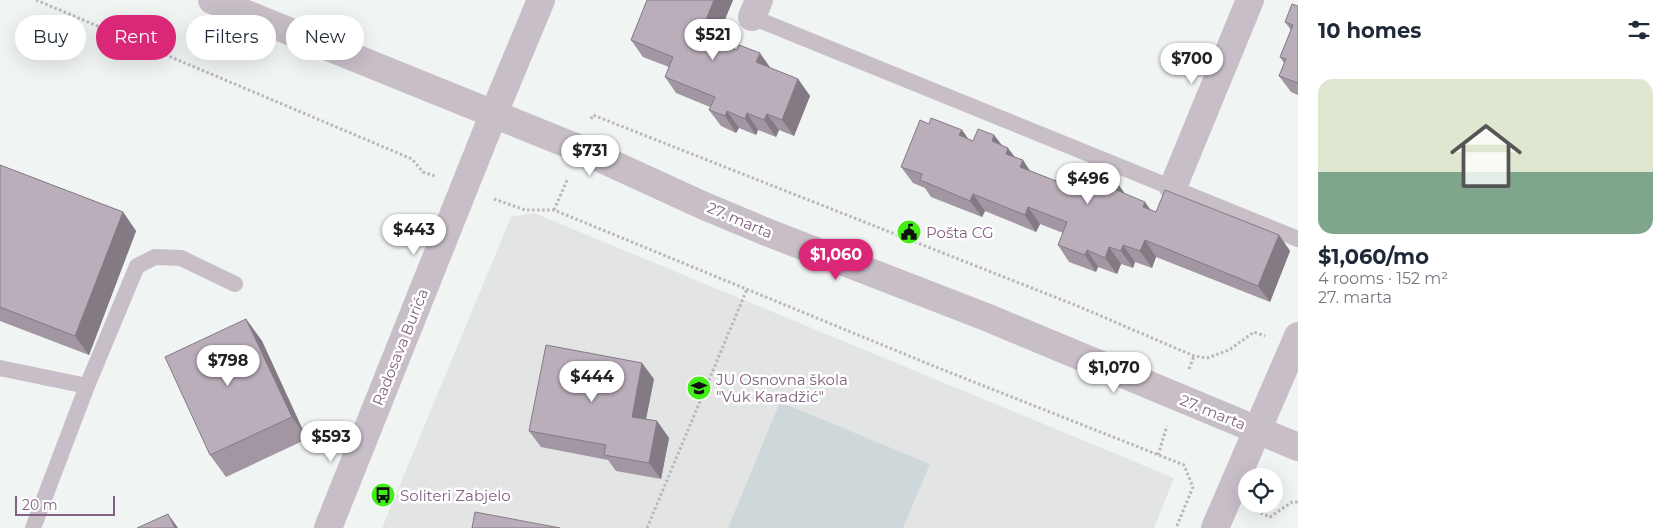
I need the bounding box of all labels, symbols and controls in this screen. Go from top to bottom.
chip: Buy [15,15,86,60]
chip: Rent [96,15,176,60]
chip: Filters [186,15,276,60]
chip: New [286,15,364,60]
icon: filters [1625,16,1653,44]
pin: $521 [683,18,743,61]
text: 10 homes [1318,18,1421,43]
text: $521 [695,25,731,44]
pin: $700 [1162,42,1222,85]
text: $700 [1171,49,1213,68]
icon: home [1441,111,1531,201]
pin: $731 [560,134,620,177]
text: $731 [572,141,608,160]
pin: $496 [1058,162,1118,205]
text: $496 [1067,169,1109,188]
street label: 27. marta [704,198,776,242]
pin: $443 [384,214,444,256]
public building icon: Pošta CG [896,219,922,245]
text: $443 [393,220,435,239]
place label: Pošta CG [926,223,994,242]
pin: $1,060 [795,238,877,281]
text: $1,060/mo [1318,244,1429,269]
text: $1,060 [810,245,862,264]
text: 4 rooms · 152 m² [1318,269,1448,288]
street label: Radosava Burića [368,286,432,408]
text: 27. marta [1318,288,1392,307]
pin: $798 [198,344,258,387]
text: $798 [208,351,248,370]
pin: $1,070 [1073,352,1155,394]
text: $1,070 [1088,358,1140,377]
pin: $444 [562,360,622,403]
text: $444 [570,367,614,386]
place label: JU Osnovna škola "Vuk Karadžić" [715,370,848,406]
school or university icon: JU Osnovna škola "Vuk Karadžić" [686,375,712,401]
street label: 27. marta [1177,390,1249,434]
pin: $593 [301,420,361,463]
text: $593 [311,427,351,446]
map controls [1238,468,1283,513]
button: locate [1238,468,1283,513]
bus stop icon: Soliteri Zabjelo [370,482,396,508]
place label: Soliteri Zabjelo [400,486,511,505]
scale bar [15,493,115,516]
text: 20 m [22,496,58,514]

